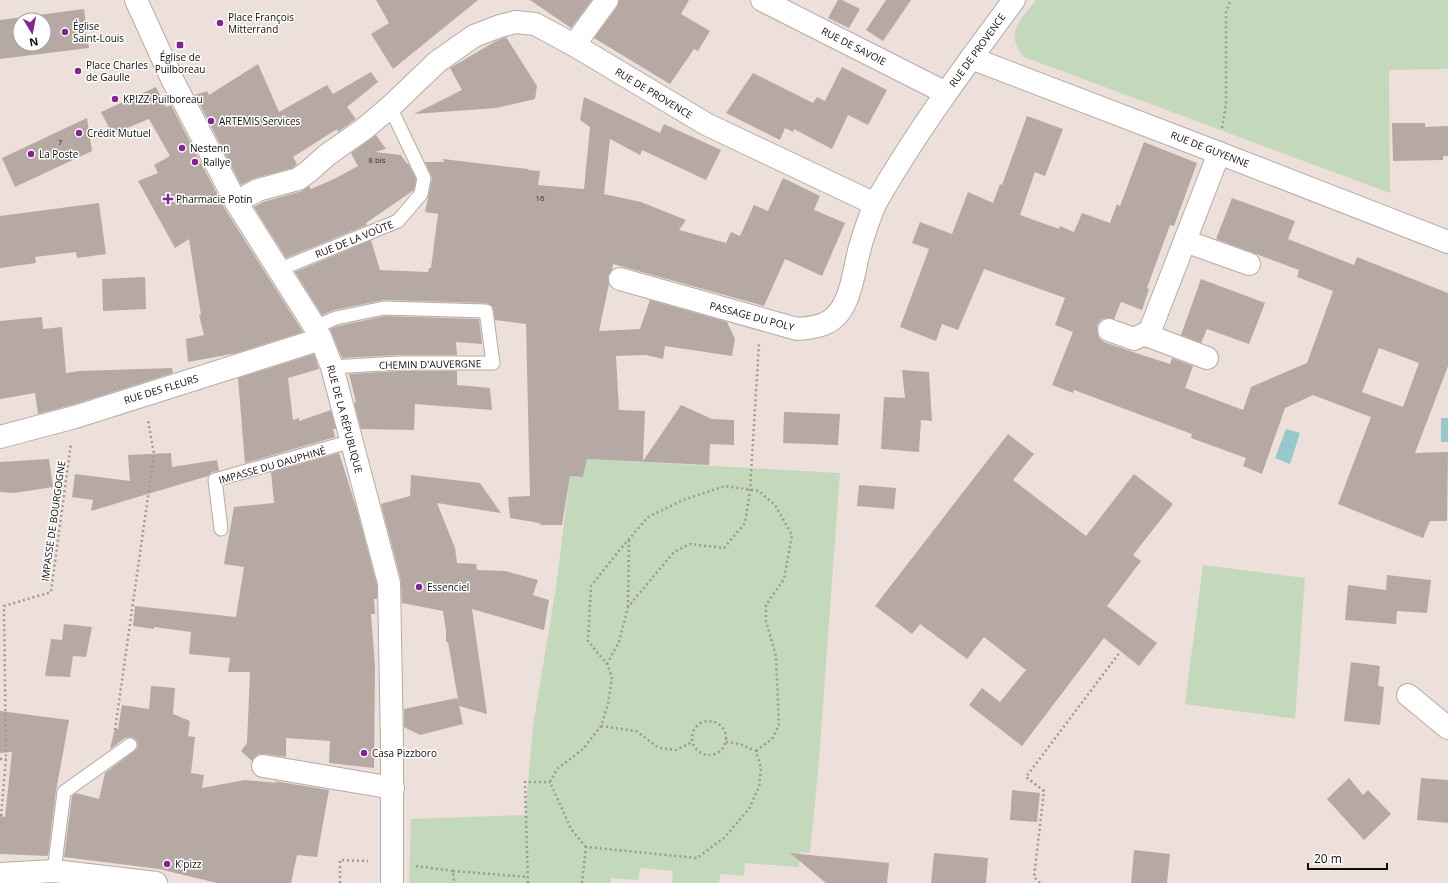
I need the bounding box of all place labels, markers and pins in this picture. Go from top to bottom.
place label: Place François Mitterrand [228,10,294,36]
marker: Place François Mitterrand [215,18,225,28]
place label: Église Saint-Louis [73,19,124,45]
marker: Église Saint-Louis [60,27,70,37]
marker: Église de Puilboreau [175,40,185,50]
place label: Église de Puilboreau [155,50,205,76]
place label: Place Charles de Gaulle [86,58,148,84]
marker: Place Charles de Gaulle [73,66,83,76]
place label: KPIZZ Puilboreau [123,92,203,106]
marker: KPIZZ Puilboreau [110,94,120,104]
place label: ARTEMIS Services [219,114,301,128]
marker: ARTEMIS Services [206,116,216,126]
place label: Crédit Mutuel [87,126,151,140]
marker: Crédit Mutuel [74,128,84,138]
place label: Nestenn [190,141,229,155]
marker: Nestenn [177,143,187,153]
place label: La Poste [39,147,79,161]
marker: La Poste [26,149,36,159]
place label: Rallye [203,155,231,169]
marker: Rallye [190,157,200,167]
place label: Pharmacie Potin [176,192,252,206]
marker: Pharmacie Potin [163,194,173,204]
place label: Essenciel [427,580,469,594]
marker: Essenciel [414,582,424,592]
place label: Casa Pizzboro [372,746,437,760]
marker: Casa Pizzboro [359,748,369,758]
place label: K'pizz [175,857,202,871]
marker: K'pizz [162,859,172,869]

